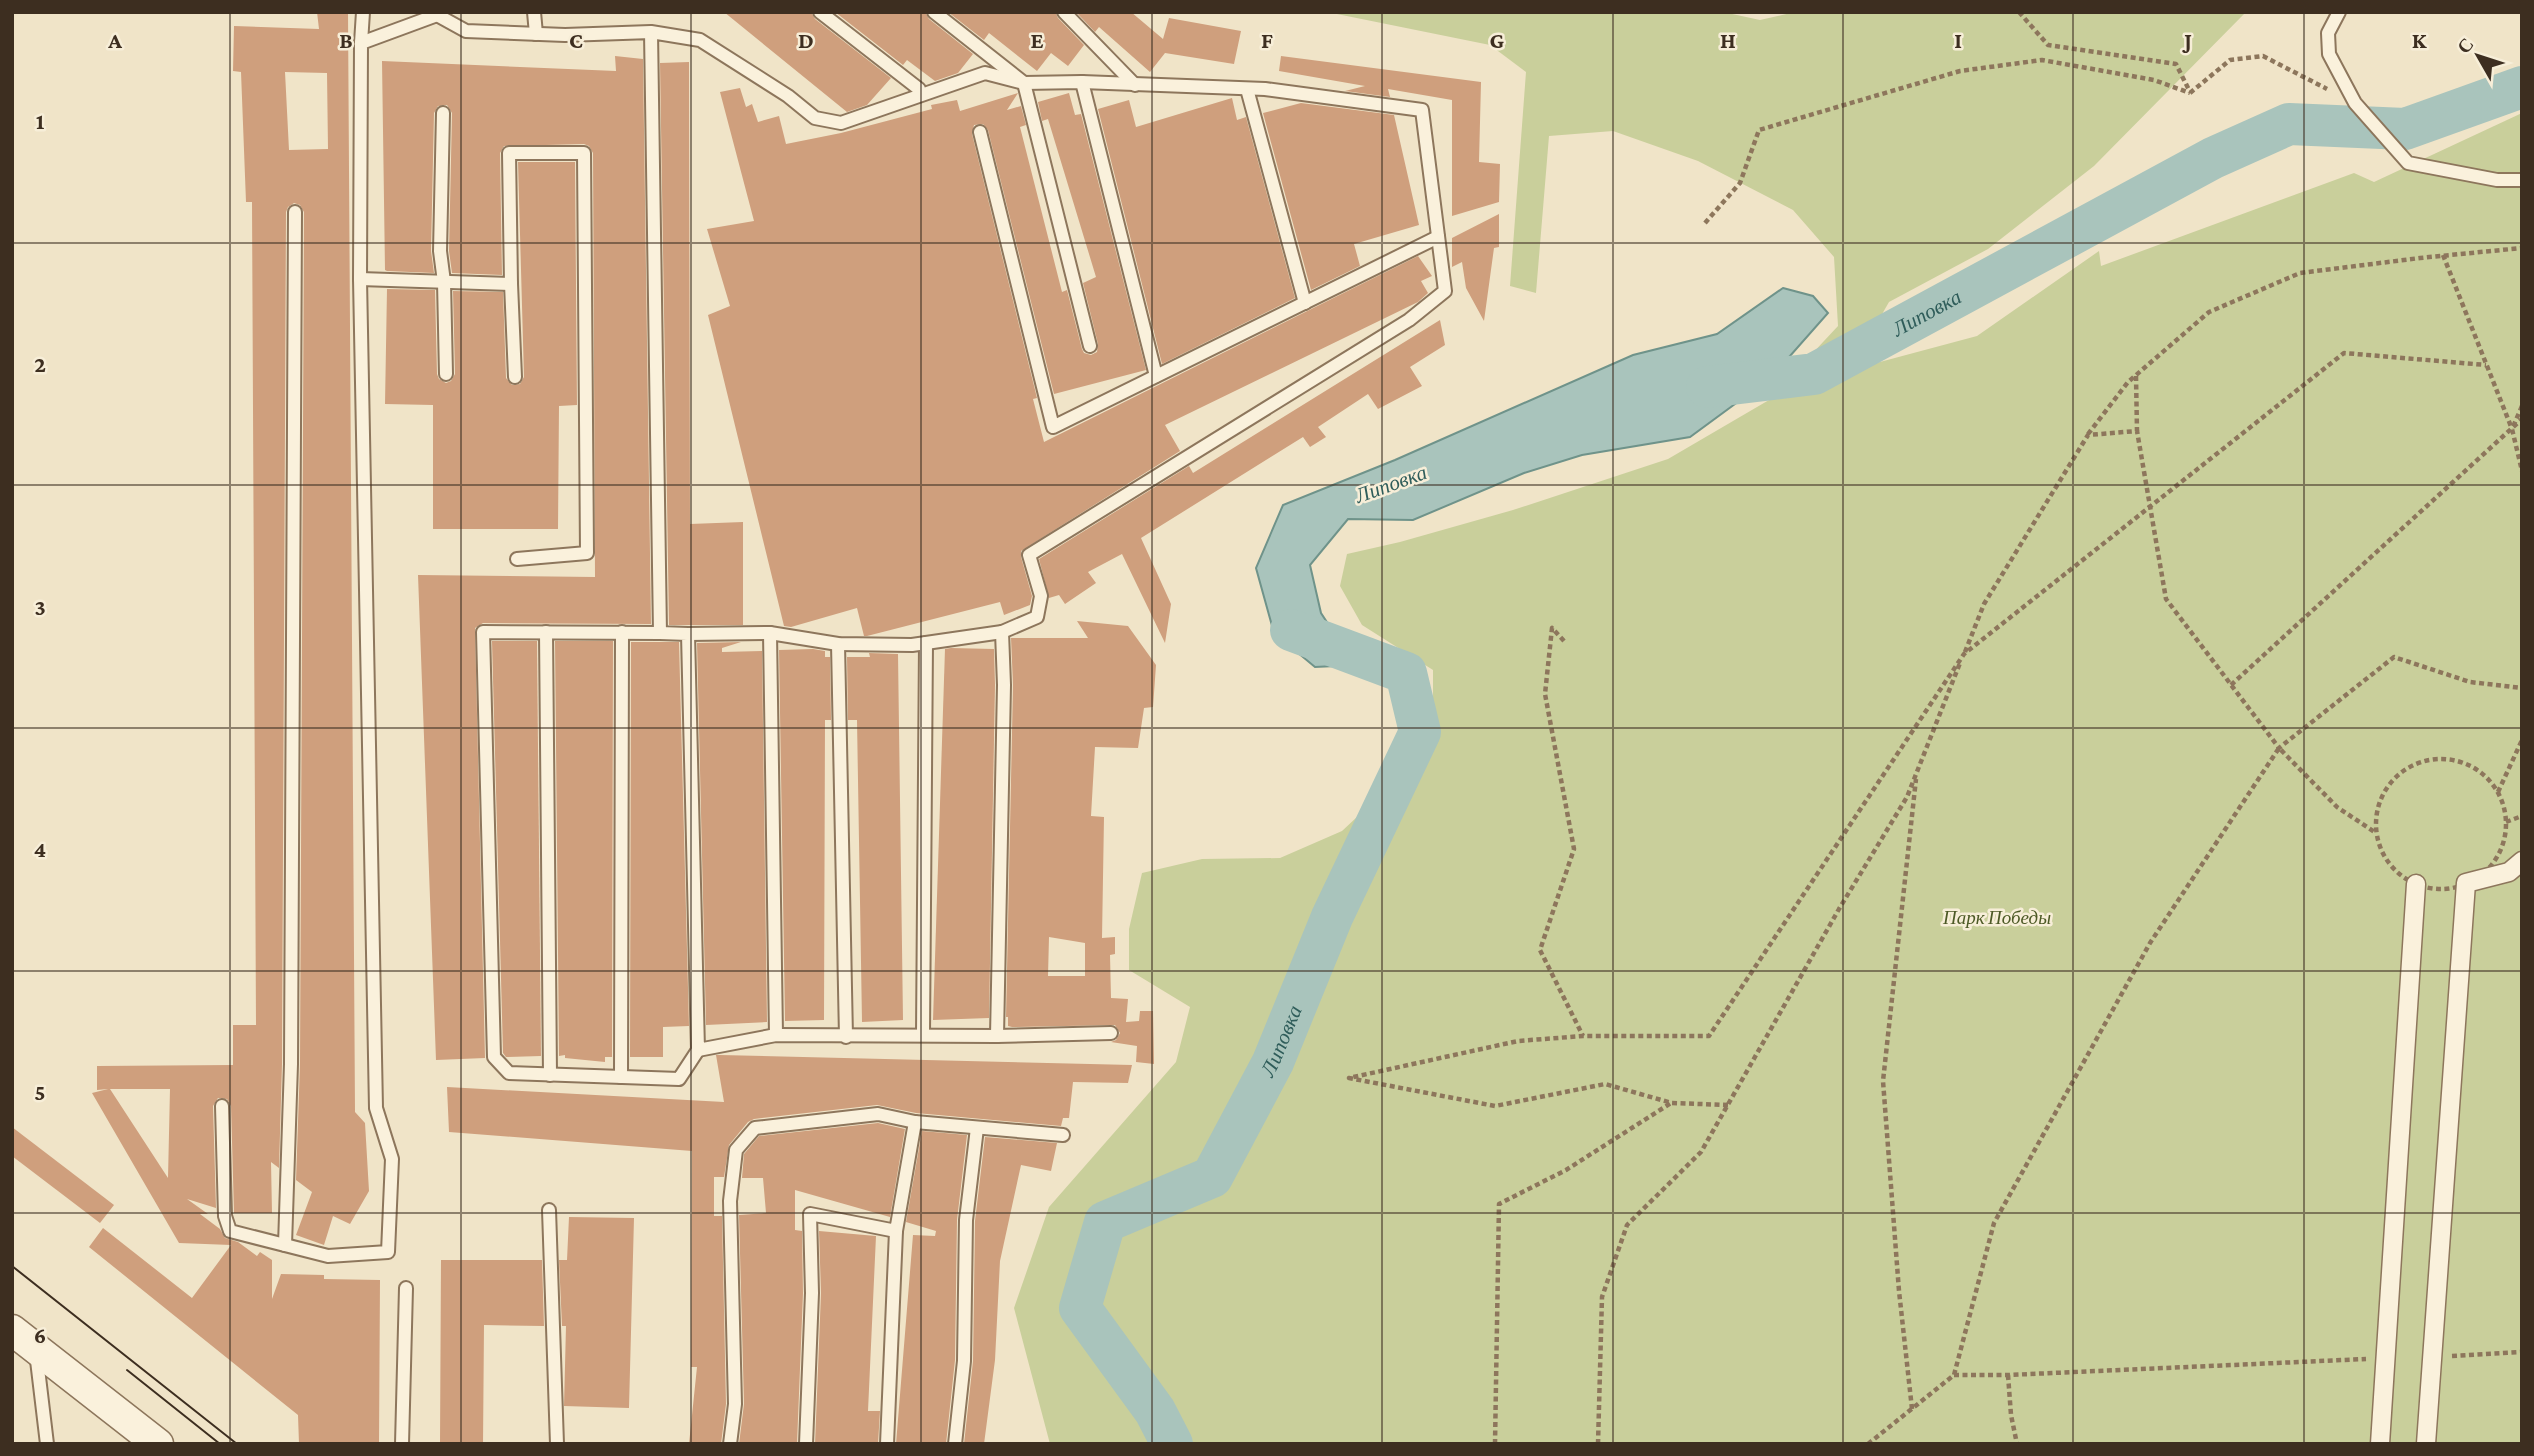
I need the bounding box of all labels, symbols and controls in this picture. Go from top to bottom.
north arrow [2443,21,2513,91]
text: A [107,27,122,53]
text: B [339,27,353,53]
text: C [569,27,583,53]
text: D [798,27,814,53]
text: E [1030,27,1044,53]
text: F [1261,27,1273,53]
text: G [1490,27,1505,53]
text: H [1720,27,1736,53]
text: I [1954,27,1962,53]
text: J [2182,27,2192,53]
text: K [2412,27,2427,53]
text: С [2453,34,2478,58]
text: 1 [36,108,45,134]
water label: Липовка [1887,285,1965,342]
text: 2 [34,351,46,377]
water label: Липовка [1351,460,1430,508]
text: 3 [34,594,46,620]
text: 4 [34,836,46,862]
park label: Парк Победы [1942,907,2051,928]
water label: Липовка [1255,1002,1307,1081]
text: 5 [34,1079,46,1105]
text: 6 [34,1322,46,1348]

